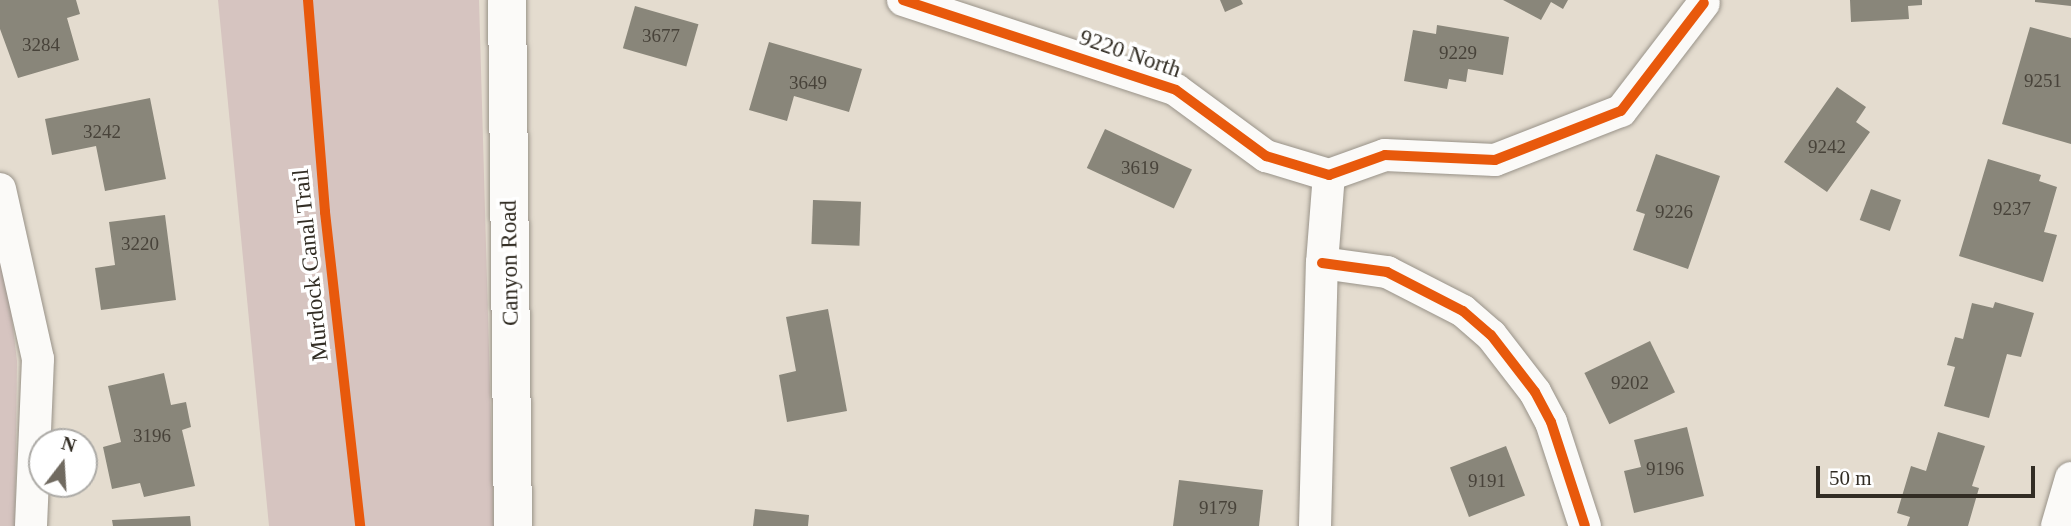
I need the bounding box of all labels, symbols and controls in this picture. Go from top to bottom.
street label: 9220 North [1076,24,1184,84]
house number: 3677 [642,25,680,47]
house number: 3284 [22,34,60,56]
house number: 9229 [1439,42,1477,64]
house number: 9251 [2024,70,2062,92]
house number: 3649 [789,72,827,94]
house number: 3242 [83,121,121,143]
house number: 9242 [1808,136,1846,158]
house number: 3619 [1121,157,1159,179]
street label: Murdock Canal Trail [287,167,335,363]
house number: 9237 [1993,198,2031,220]
street label: Canyon Road [495,200,525,326]
house number: 9226 [1655,201,1693,223]
house number: 3220 [121,233,159,255]
house number: 9202 [1611,372,1649,394]
house number: 3196 [133,425,171,447]
north arrow [28,428,98,498]
text: N [59,432,78,456]
scale bar [1819,452,2038,496]
house number: 9196 [1646,458,1684,480]
text: 50 m [1829,466,1872,490]
house number: 9191 [1468,470,1506,492]
house number: 9179 [1199,497,1237,519]

